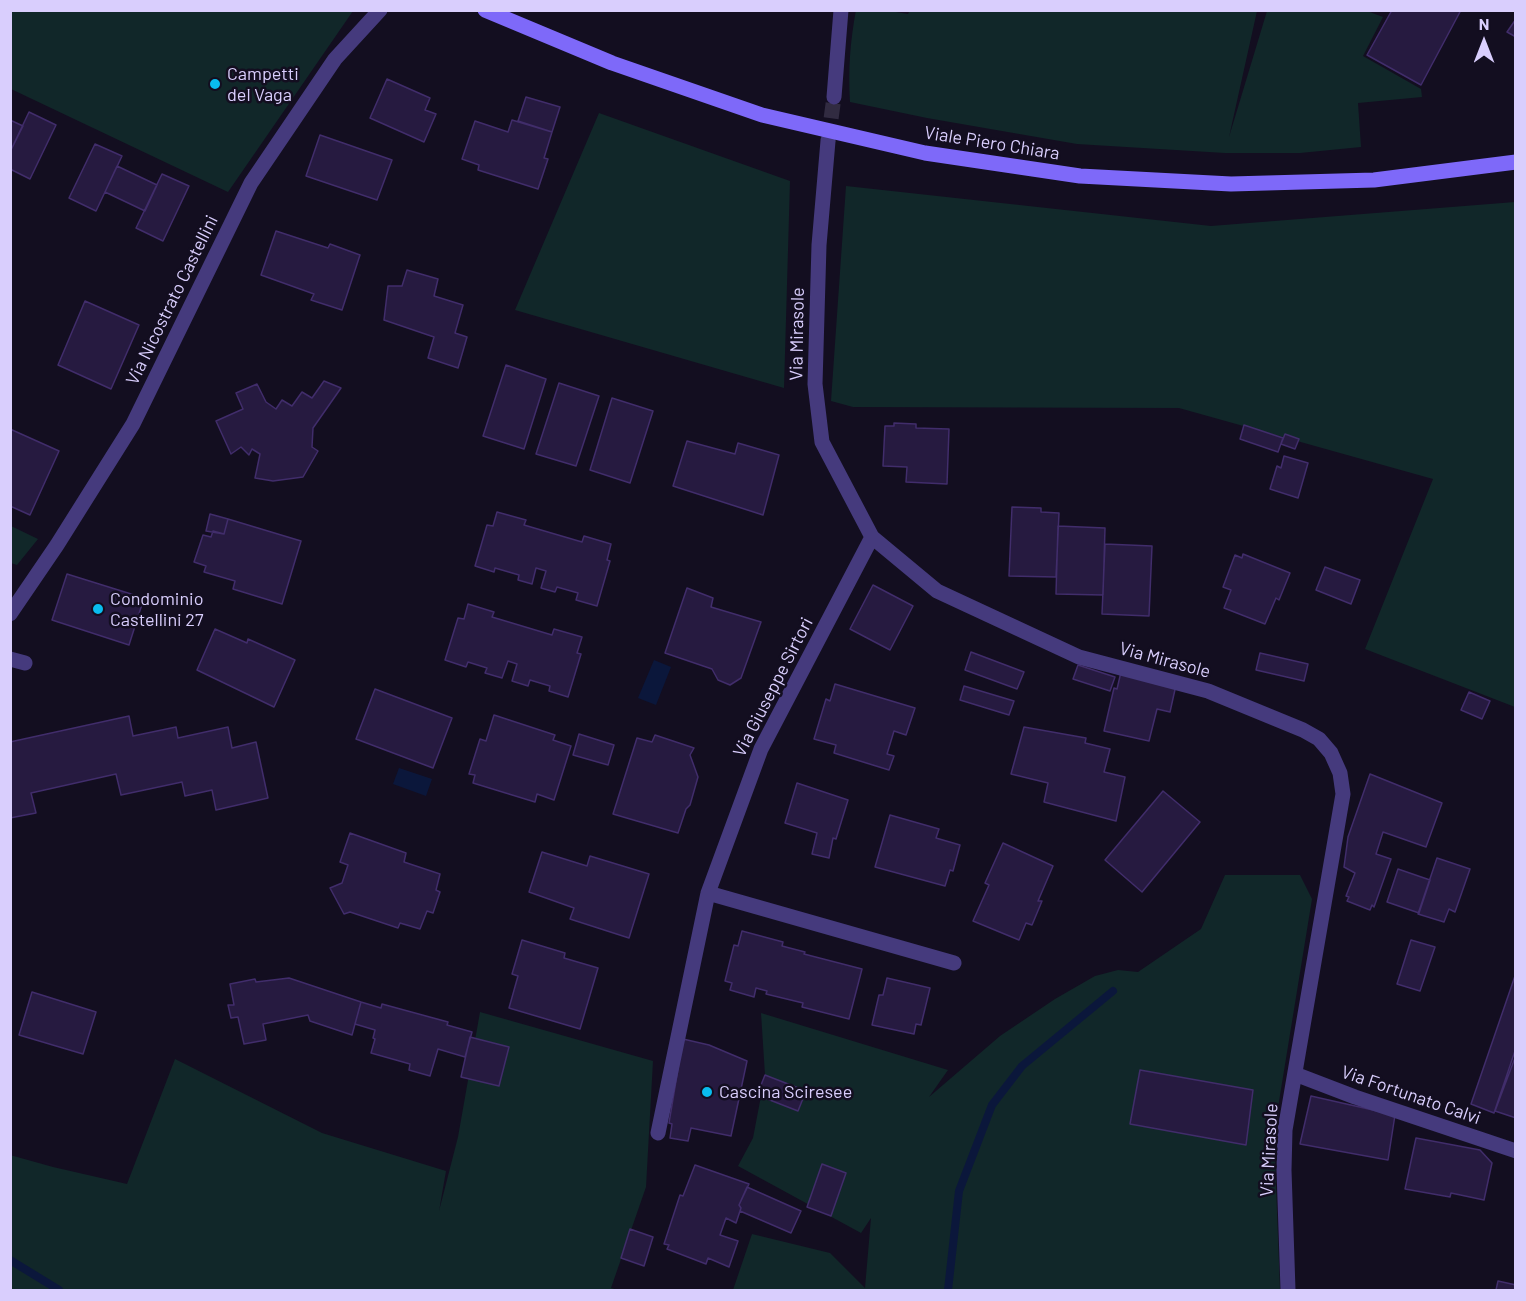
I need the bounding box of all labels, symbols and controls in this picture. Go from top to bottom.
north arrow [1454,12,1514,72]
text: N [1479,14,1489,33]
place label: Campetti del Vaga [227,63,299,106]
marker: Campetti del Vaga [208,77,222,91]
street label: Viale Piero Chiara [923,122,1061,164]
street label: Via Nicostrato Castellini [122,212,222,388]
street label: Via Mirasole [785,287,809,381]
place label: Condominio Castellini 27 [110,588,204,630]
marker: Condominio Castellini 27 [91,602,105,616]
street label: Via Giuseppe Sirtori [729,614,817,760]
street label: Via Mirasole [1117,637,1213,683]
street label: Via Fortunato Calvi [1338,1061,1484,1129]
place label: Cascina Sciresee [719,1081,852,1103]
marker: Cascina Sciresee [700,1085,714,1099]
street label: Via Mirasole [1256,1103,1282,1197]

